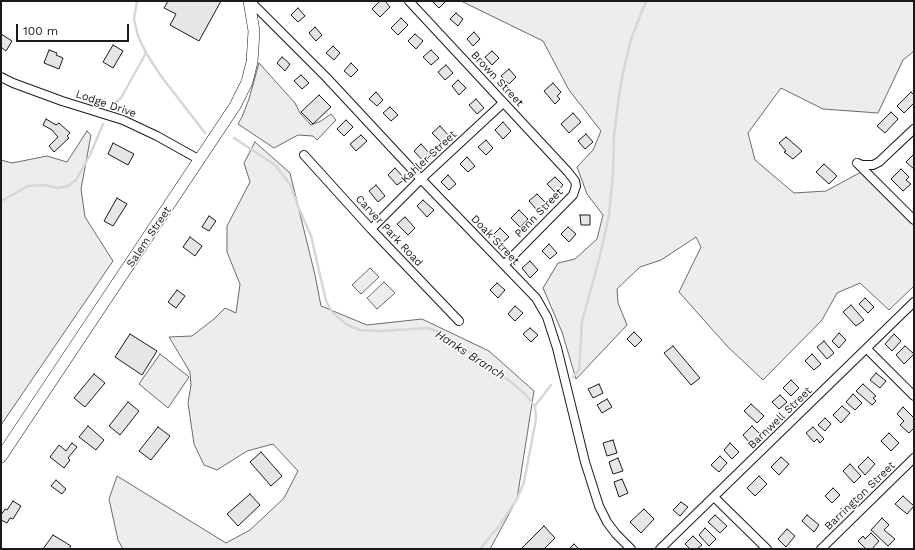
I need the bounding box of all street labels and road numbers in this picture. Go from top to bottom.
street label: Brown Street [468,49,526,109]
street label: Lodge Drive [74,87,138,121]
street label: Kahler Street [398,128,460,186]
street label: Penn Street [512,186,566,240]
street label: Carver Park Road [353,193,425,269]
street label: Salem Street [124,204,174,270]
street label: Doak Street [468,212,522,268]
street label: Barnwell Street [745,384,815,452]
street label: Barrington Street [822,459,898,533]

